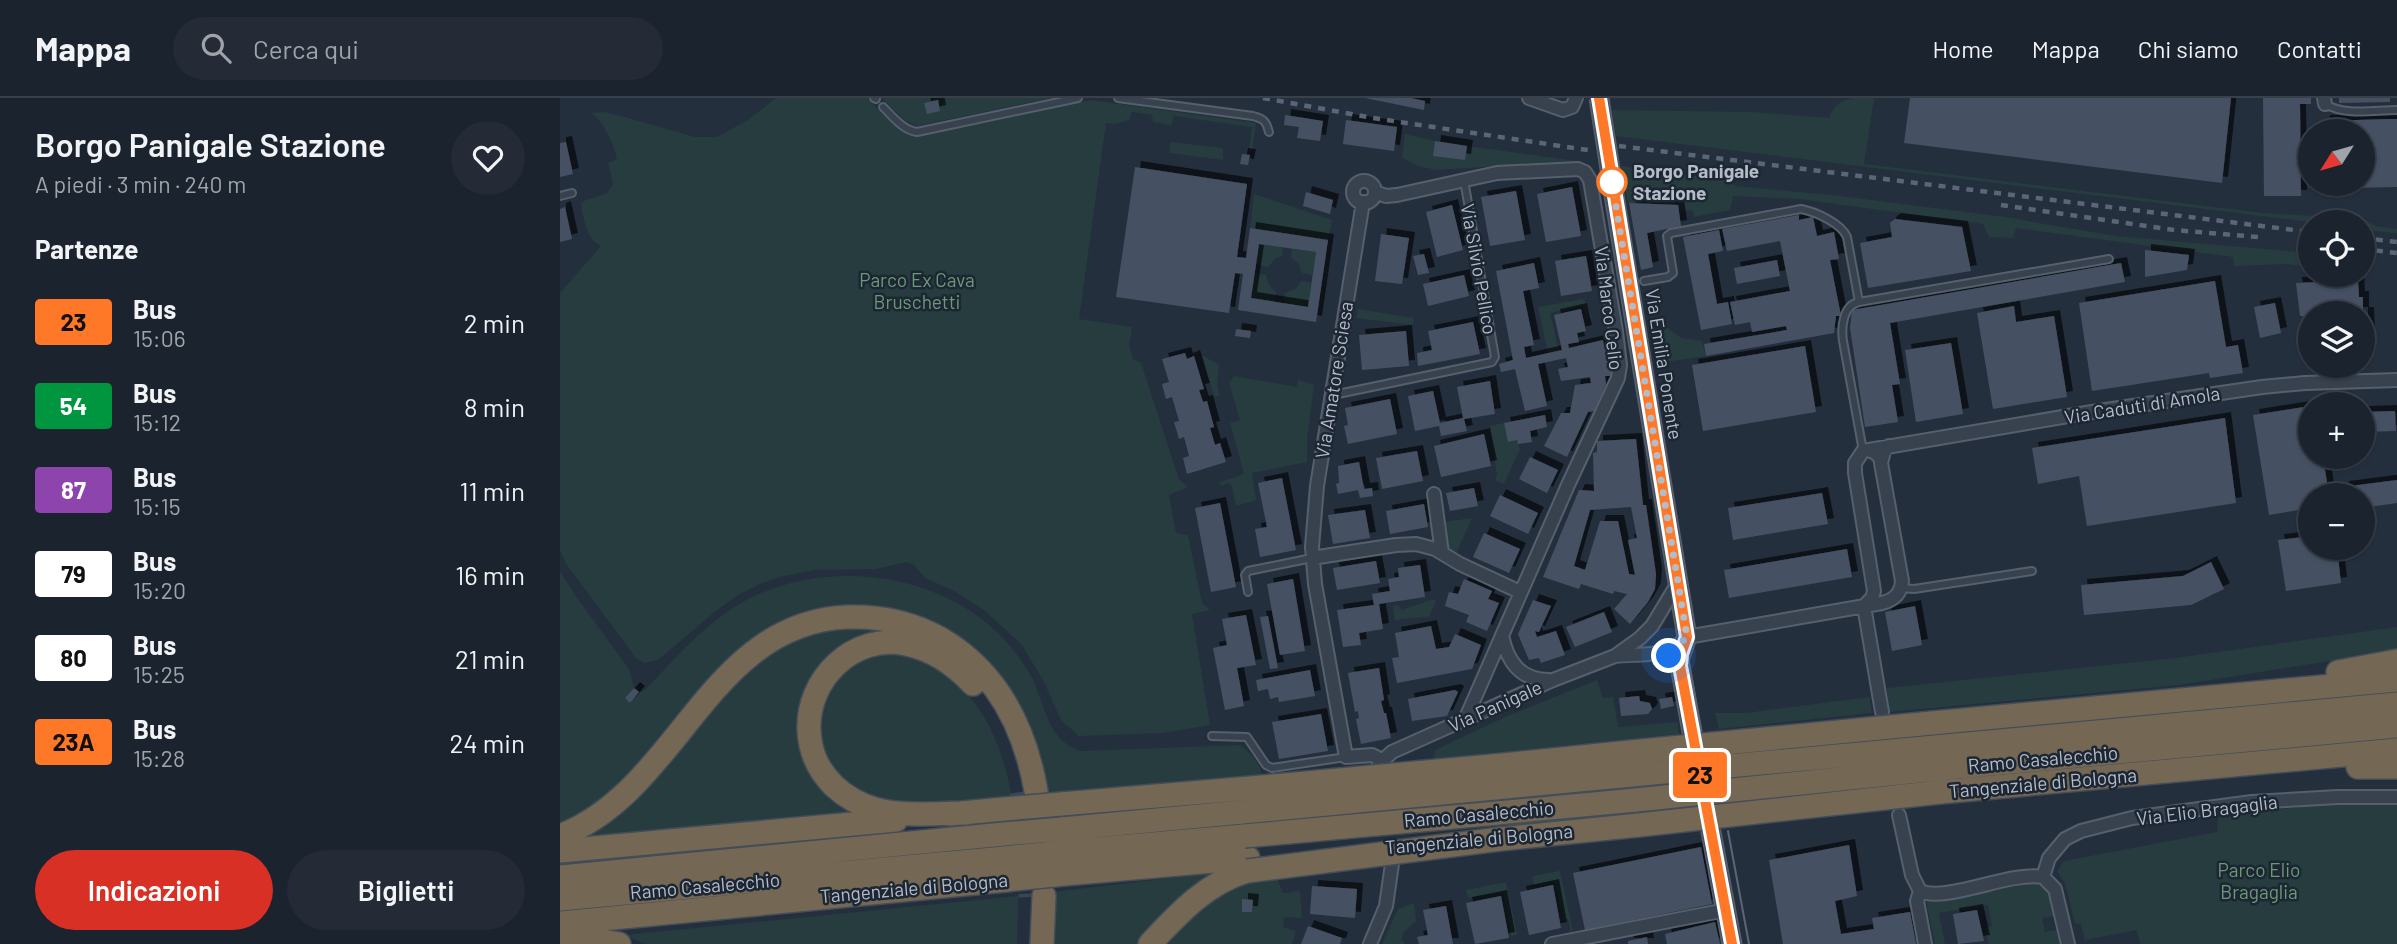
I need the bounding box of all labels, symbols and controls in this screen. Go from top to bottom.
search box [173,17,663,80]
text: Mappa [35,28,131,68]
icon: search [197,29,235,67]
text: Cerca qui [253,33,359,64]
text: Home [1932,34,1994,63]
text: Mappa [2032,34,2100,63]
text: Chi siamo [2138,34,2239,63]
text: Contatti [2277,34,2362,63]
north arrow [2298,119,2375,196]
map controls [2298,119,2375,560]
button: heart [451,121,525,195]
text: Borgo Panigale Stazione [35,124,386,164]
place label: Borgo Panigale Stazione [1633,159,1759,204]
marker: Borgo Panigale Stazione [1597,167,1627,197]
text: A piedi · 3 min · 240 m [35,170,246,198]
street label: Via Silvio Pellico [1457,202,1502,336]
button: locate [2298,210,2375,287]
text: Partenze [35,233,138,264]
street label: Via Marco Celio [1590,245,1629,371]
park label: Parco Ex Cava Bruschetti [859,268,975,313]
street label: Via Emilia Ponente [1641,287,1688,441]
text: Bus [133,293,176,324]
street label: Via Amatore Sciesa [1310,300,1357,460]
button: layers [2298,301,2375,378]
text: 23 [60,307,87,336]
text: 2 min [464,307,525,338]
text: 15:06 [133,324,186,352]
text: Bus [133,377,176,408]
street label: Via Caduti di Amola [2062,381,2221,428]
text: 54 [60,391,87,420]
text: 8 min [464,391,525,422]
button: + [2298,392,2375,469]
text: 15:12 [133,408,181,436]
text: Bus [133,461,176,492]
text: 87 [61,475,86,504]
text: 11 min [459,475,525,506]
button: − [2298,483,2375,560]
text: 15:15 [133,492,181,520]
text: Bus [133,545,176,576]
text: 79 [61,559,86,588]
text: 16 min [455,559,525,590]
text: 15:20 [133,576,186,604]
text: Bus [133,629,176,660]
your location [1651,638,1686,673]
text: 80 [60,643,87,672]
text: 21 min [455,643,525,674]
text: 15:25 [133,660,185,688]
street label: Via Panigale [1444,675,1545,736]
text: Bus [133,713,176,744]
text: 23A [52,727,95,756]
text: 24 min [449,727,525,758]
street label: Ramo Casalecchio [1967,740,2119,777]
text: 15:28 [133,744,185,772]
line badge: 23 [1668,752,1732,798]
text: 23 [1687,760,1713,789]
street label: Tangenziale di Bologna [1948,763,2138,802]
street label: Via Elio Bragaglia [2135,789,2279,830]
street label: Ramo Casalecchio [1403,795,1555,832]
street label: Tangenziale di Bologna [1384,819,1574,858]
button: Indicazioni [35,850,273,930]
button: Biglietti [287,850,525,930]
park label: Parco Elio Bragaglia [2218,858,2300,903]
street label: Ramo Casalecchio [629,867,781,904]
street label: Tangenziale di Bologna [819,868,1009,907]

